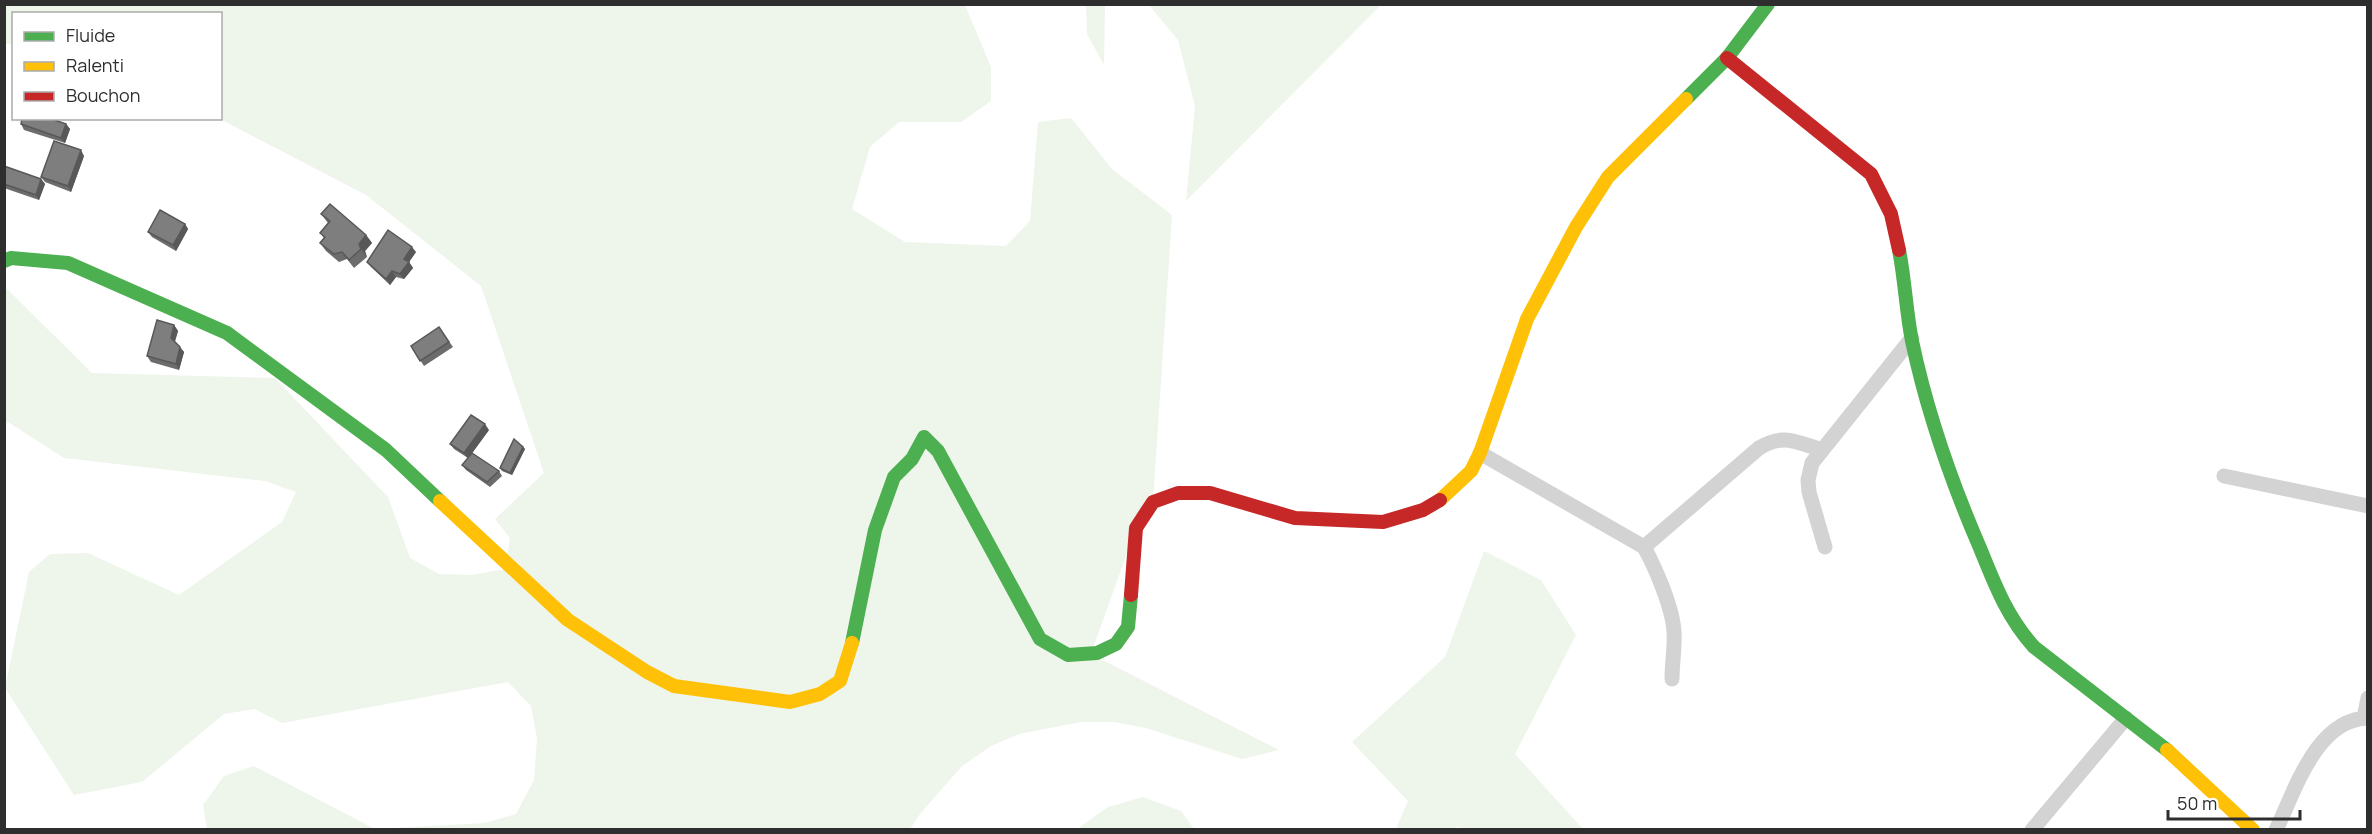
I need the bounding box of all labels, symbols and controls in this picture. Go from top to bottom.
legend [12,12,222,120]
text: Fluide [66,23,115,47]
text: Ralenti [66,53,124,77]
text: Bouchon [66,83,140,107]
scale bar [2168,783,2300,821]
text: 50 m [2177,791,2217,815]

